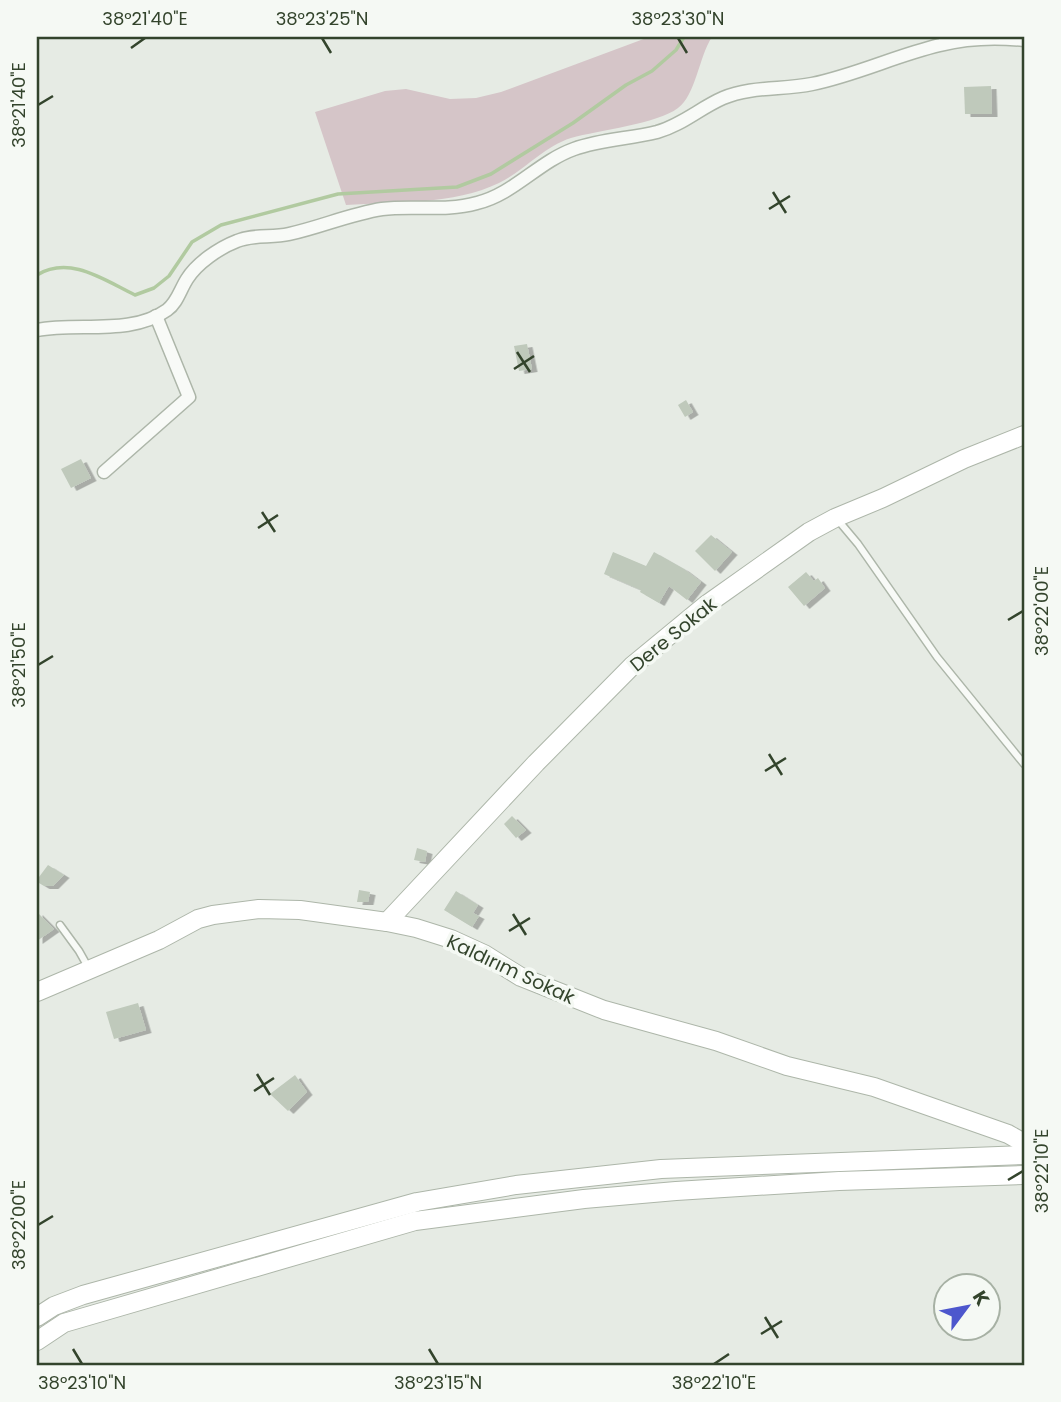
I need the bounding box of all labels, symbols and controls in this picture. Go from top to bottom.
text: 38°21'40"E [102,6,188,31]
text: 38°23'25"N [276,6,368,31]
text: 38°23'30"N [632,6,724,31]
text: 38°21'40"E [6,62,31,148]
text: 38°22'00"E [1029,566,1054,656]
street label: Dere Sokak [624,591,723,678]
text: 38°21'50"E [6,622,31,708]
street label: Kaldırım Sokak [442,928,579,1011]
text: 38°22'10"E [1029,1129,1054,1213]
text: 38°22'00"E [6,1180,31,1270]
north arrow [932,1272,1002,1342]
text: K [966,1285,996,1311]
text: 38°23'10"N [38,1370,126,1395]
text: 38°23'15"N [394,1370,482,1395]
text: 38°22'10"E [672,1370,756,1395]

